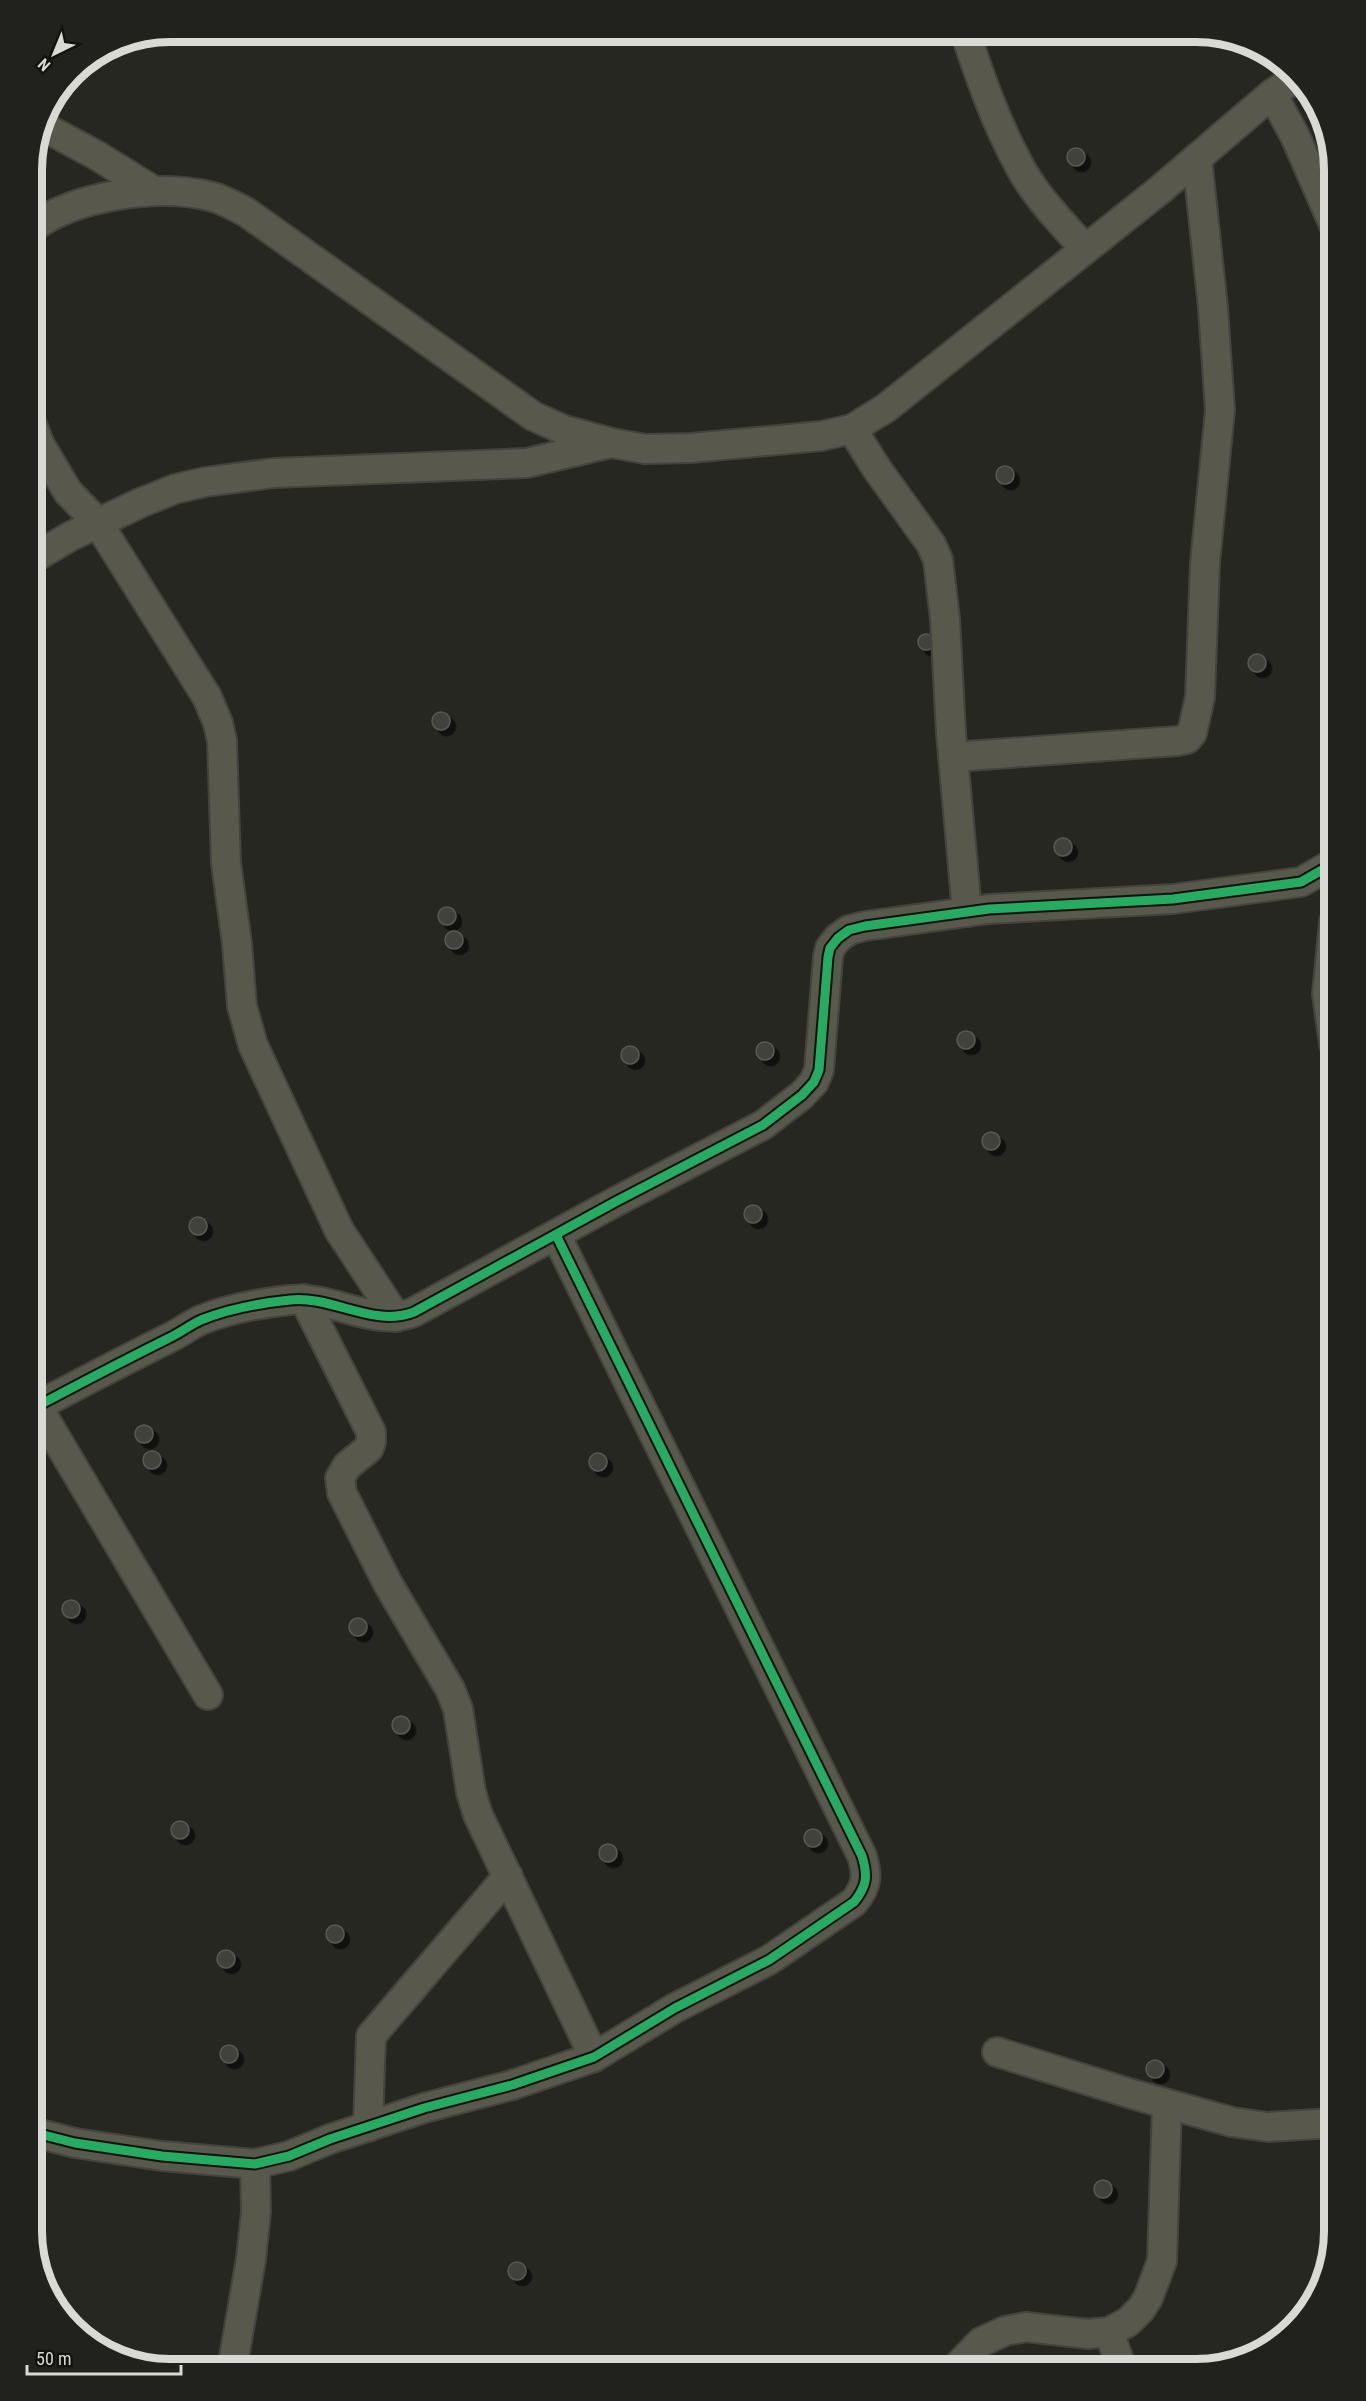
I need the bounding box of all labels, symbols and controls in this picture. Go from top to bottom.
north arrow [24,24,84,84]
text: N [34,54,54,75]
scale bar [27,2338,182,2376]
text: 50 m [36,2348,71,2369]

